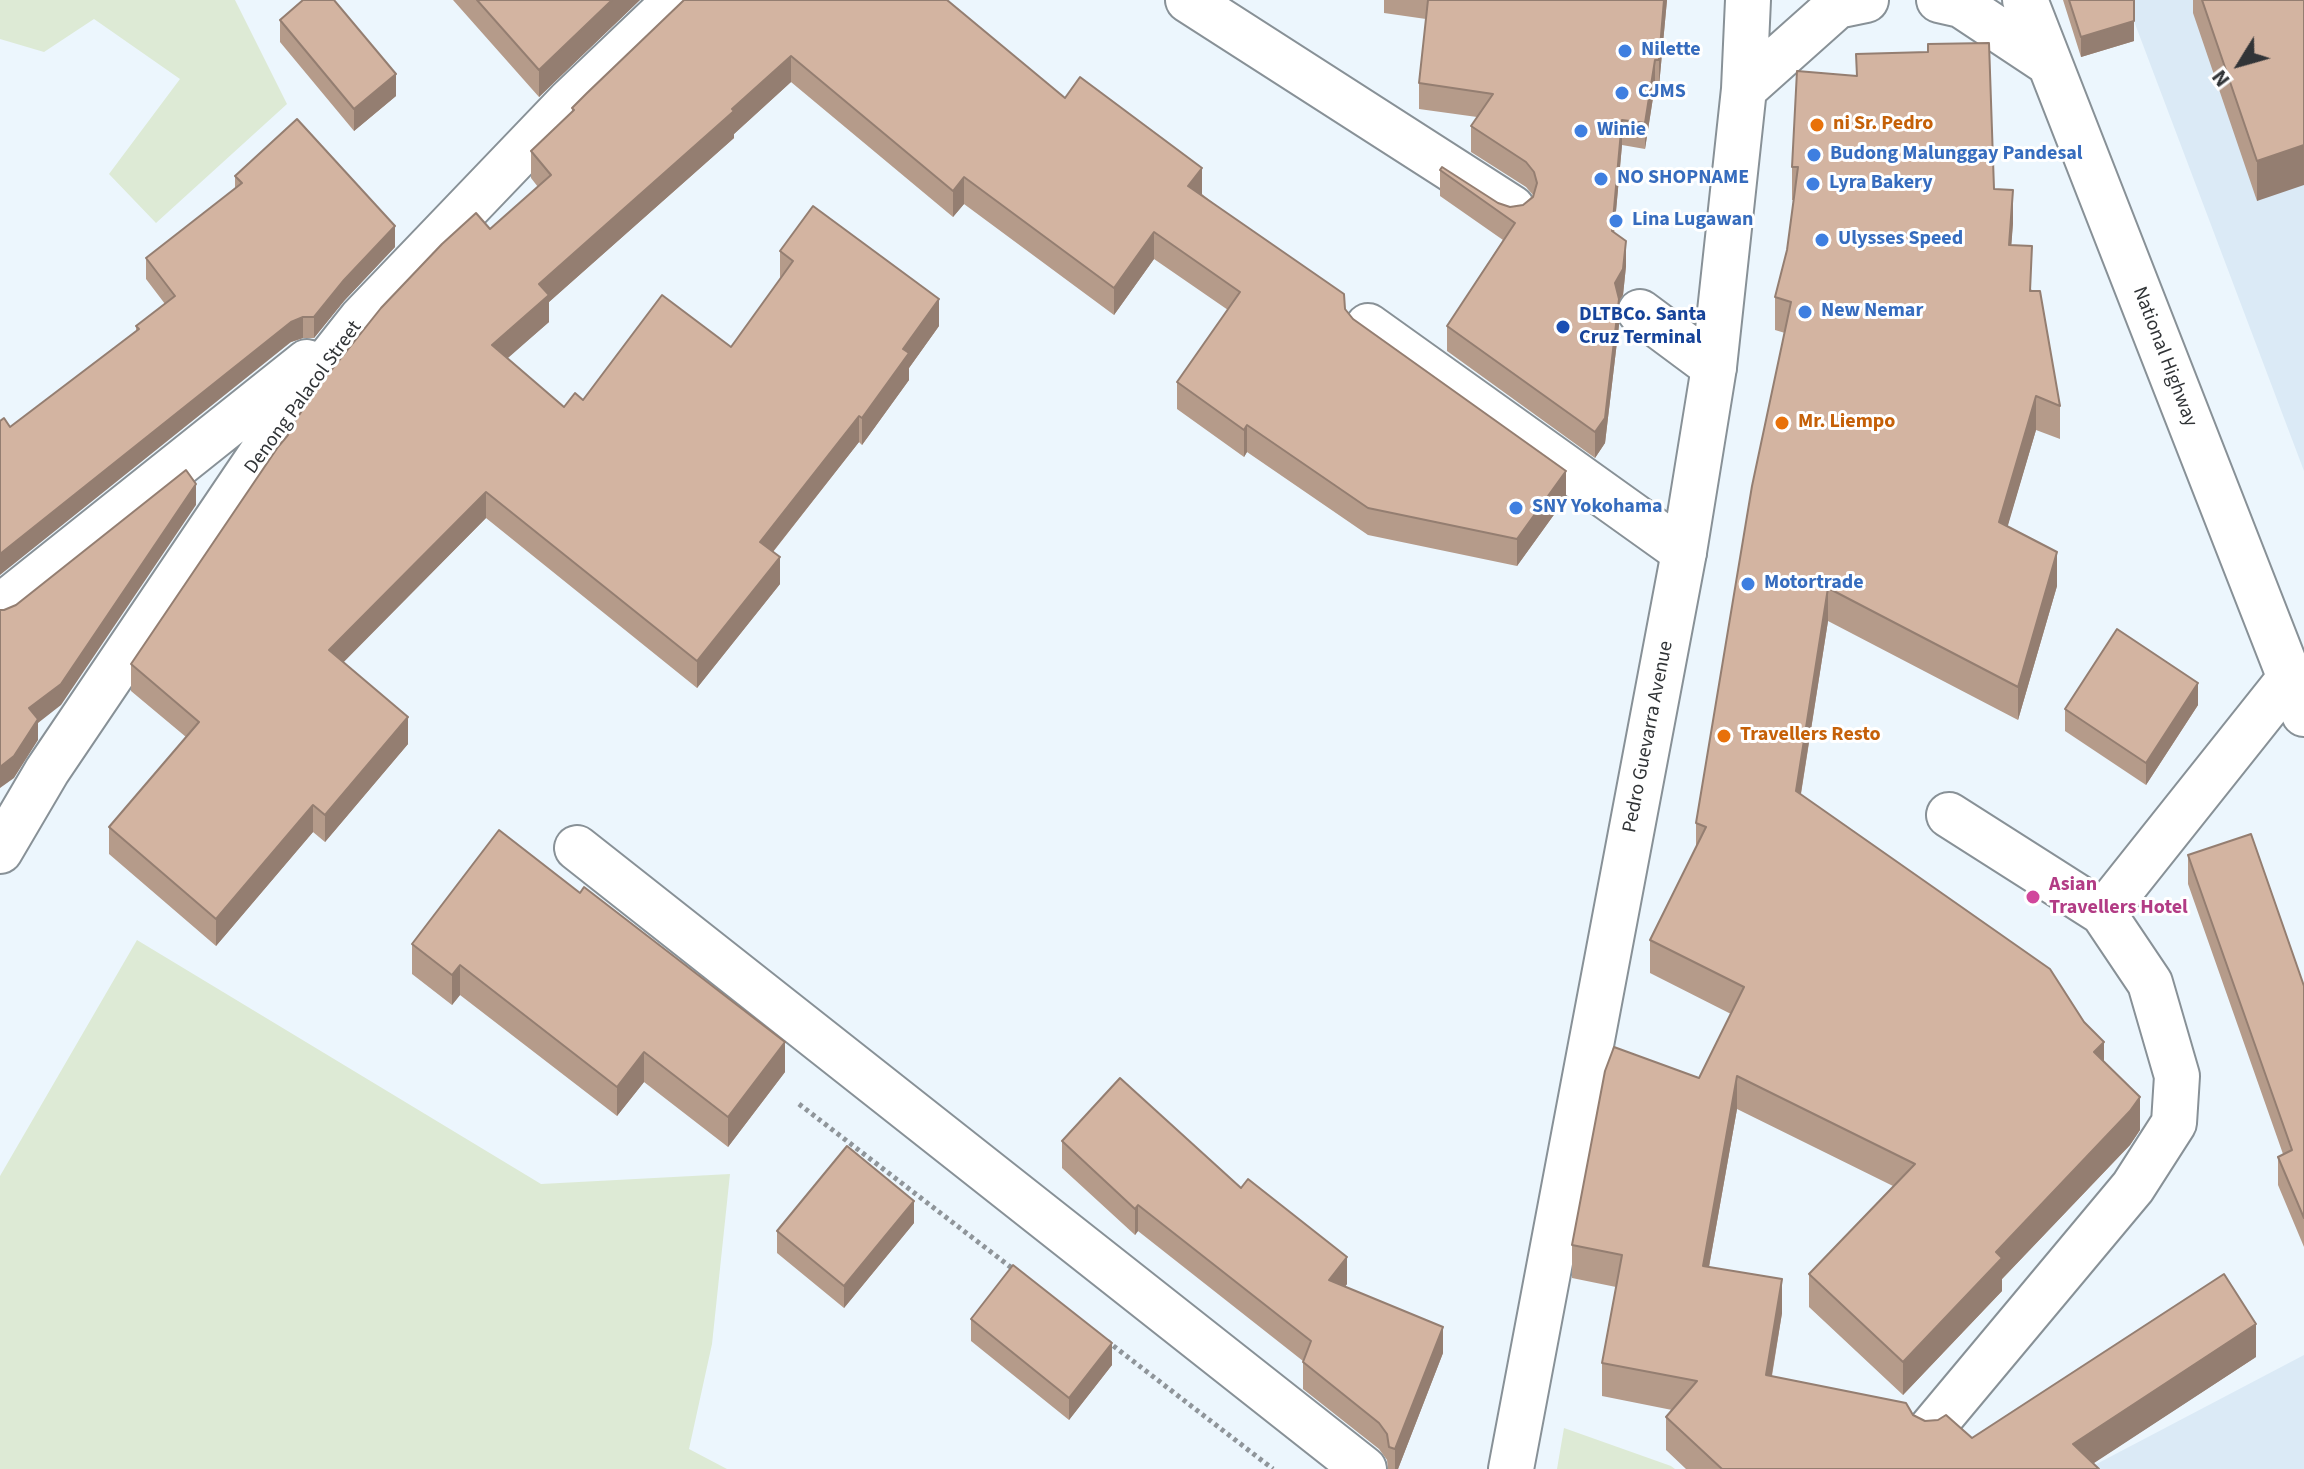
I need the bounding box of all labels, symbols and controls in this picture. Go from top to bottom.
north arrow [2200,24,2280,104]
place label: Nilette [1641,39,1701,63]
marker: Nilette [1616,42,1634,60]
text: N [2204,63,2238,94]
place label: CJMS [1638,81,1686,105]
marker: CJMS [1613,84,1631,102]
place label: ni Sr. Pedro [1833,113,1933,137]
marker: ni Sr. Pedro [1808,116,1826,134]
place label: Winie [1597,119,1646,143]
marker: Winie [1572,122,1590,140]
place label: Budong Malunggay Pandesal [1830,143,2083,167]
marker: Budong Malunggay Pandesal [1805,146,1823,164]
place label: NO SHOPNAME [1617,167,1749,191]
marker: NO SHOPNAME [1592,170,1610,188]
place label: Lyra Bakery [1829,172,1933,196]
marker: Lyra Bakery [1804,175,1822,193]
place label: Lina Lugawan [1632,209,1754,233]
marker: Lina Lugawan [1607,212,1625,230]
place label: Ulysses Speed [1838,228,1963,252]
marker: Ulysses Speed [1813,231,1831,249]
street label: National Highway [2126,284,2202,430]
place label: New Nemar [1821,300,1923,324]
marker: New Nemar [1796,303,1814,321]
place label: DLTBCo. Santa Cruz Terminal [1579,304,1706,351]
street label: Denong Palacol Street [240,317,368,479]
marker: DLTBCo. Santa Cruz Terminal [1554,318,1572,336]
place label: Mr. Liempo [1798,411,1895,435]
marker: Mr. Liempo [1773,414,1791,432]
place label: SNY Yokohama [1532,496,1663,520]
marker: SNY Yokohama [1507,499,1525,517]
place label: Motortrade [1764,572,1864,596]
marker: Motortrade [1739,575,1757,593]
street label: Pedro Guevarra Avenue [1619,639,1679,835]
place label: Travellers Resto [1740,724,1881,748]
marker: Travellers Resto [1715,727,1733,745]
place label: Asian Travellers Hotel [2049,874,2188,921]
marker: Asian Travellers Hotel [2024,888,2042,906]

